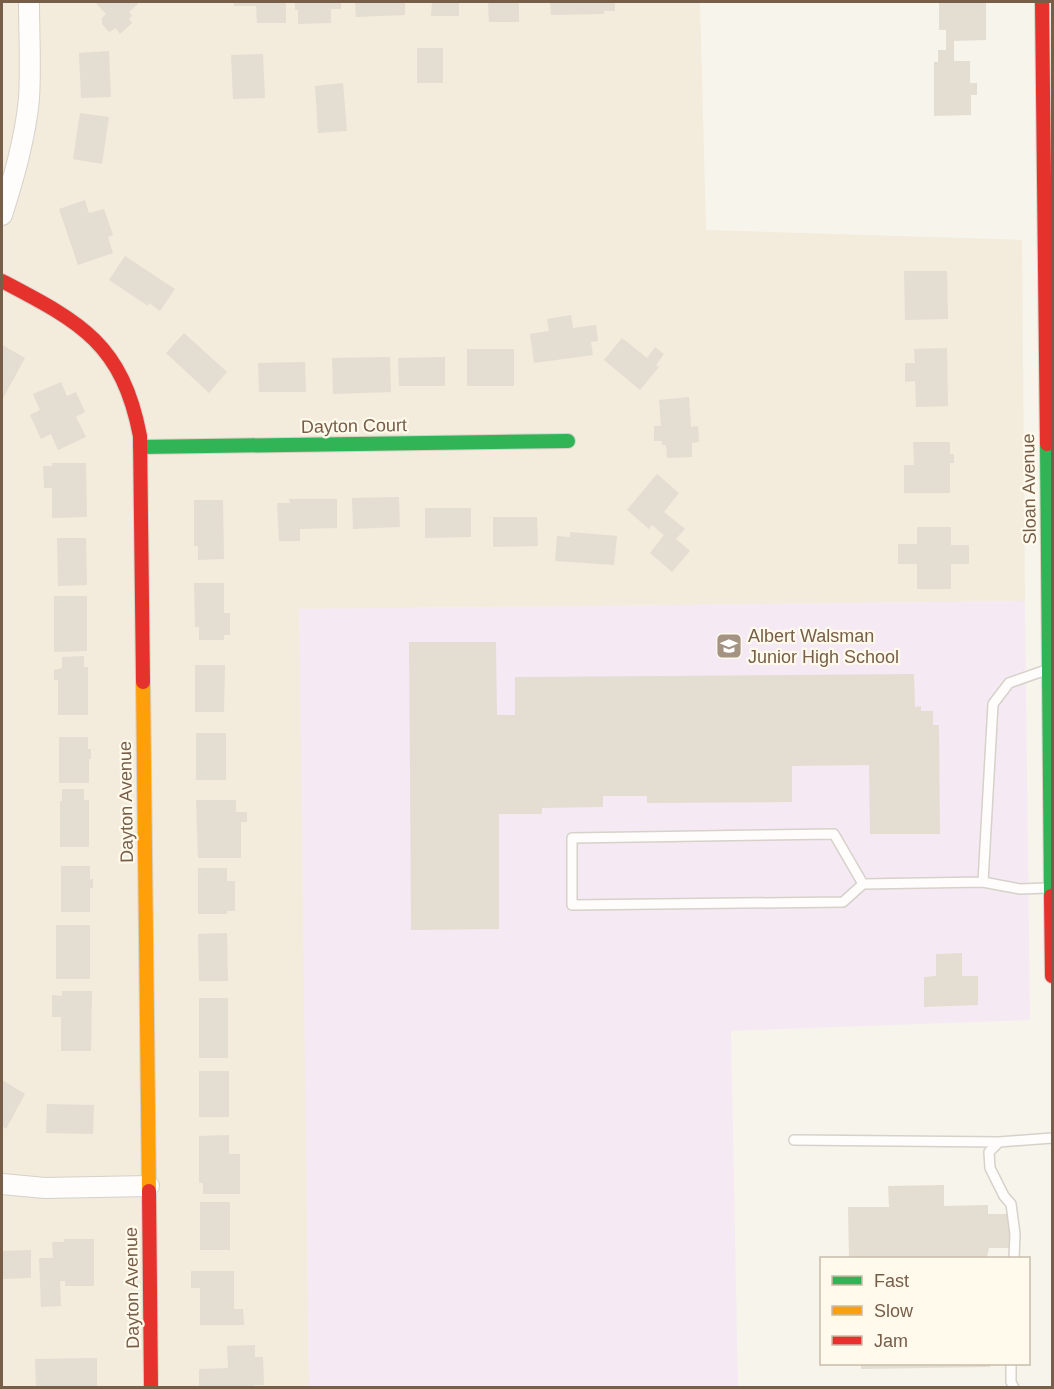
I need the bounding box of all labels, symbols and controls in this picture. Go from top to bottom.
street label: Dayton Court [301,415,407,437]
street label: Sloan Avenue [1018,433,1040,545]
place label: Albert Walsman Junior High School [748,626,899,667]
school or university icon: Albert Walsman Junior High School [714,631,744,661]
street label: Dayton Avenue [115,741,137,863]
street label: Dayton Avenue [121,1227,143,1349]
legend [820,1257,1030,1365]
text: Fast [874,1271,909,1291]
text: Slow [874,1301,914,1321]
text: Jam [874,1331,908,1351]

